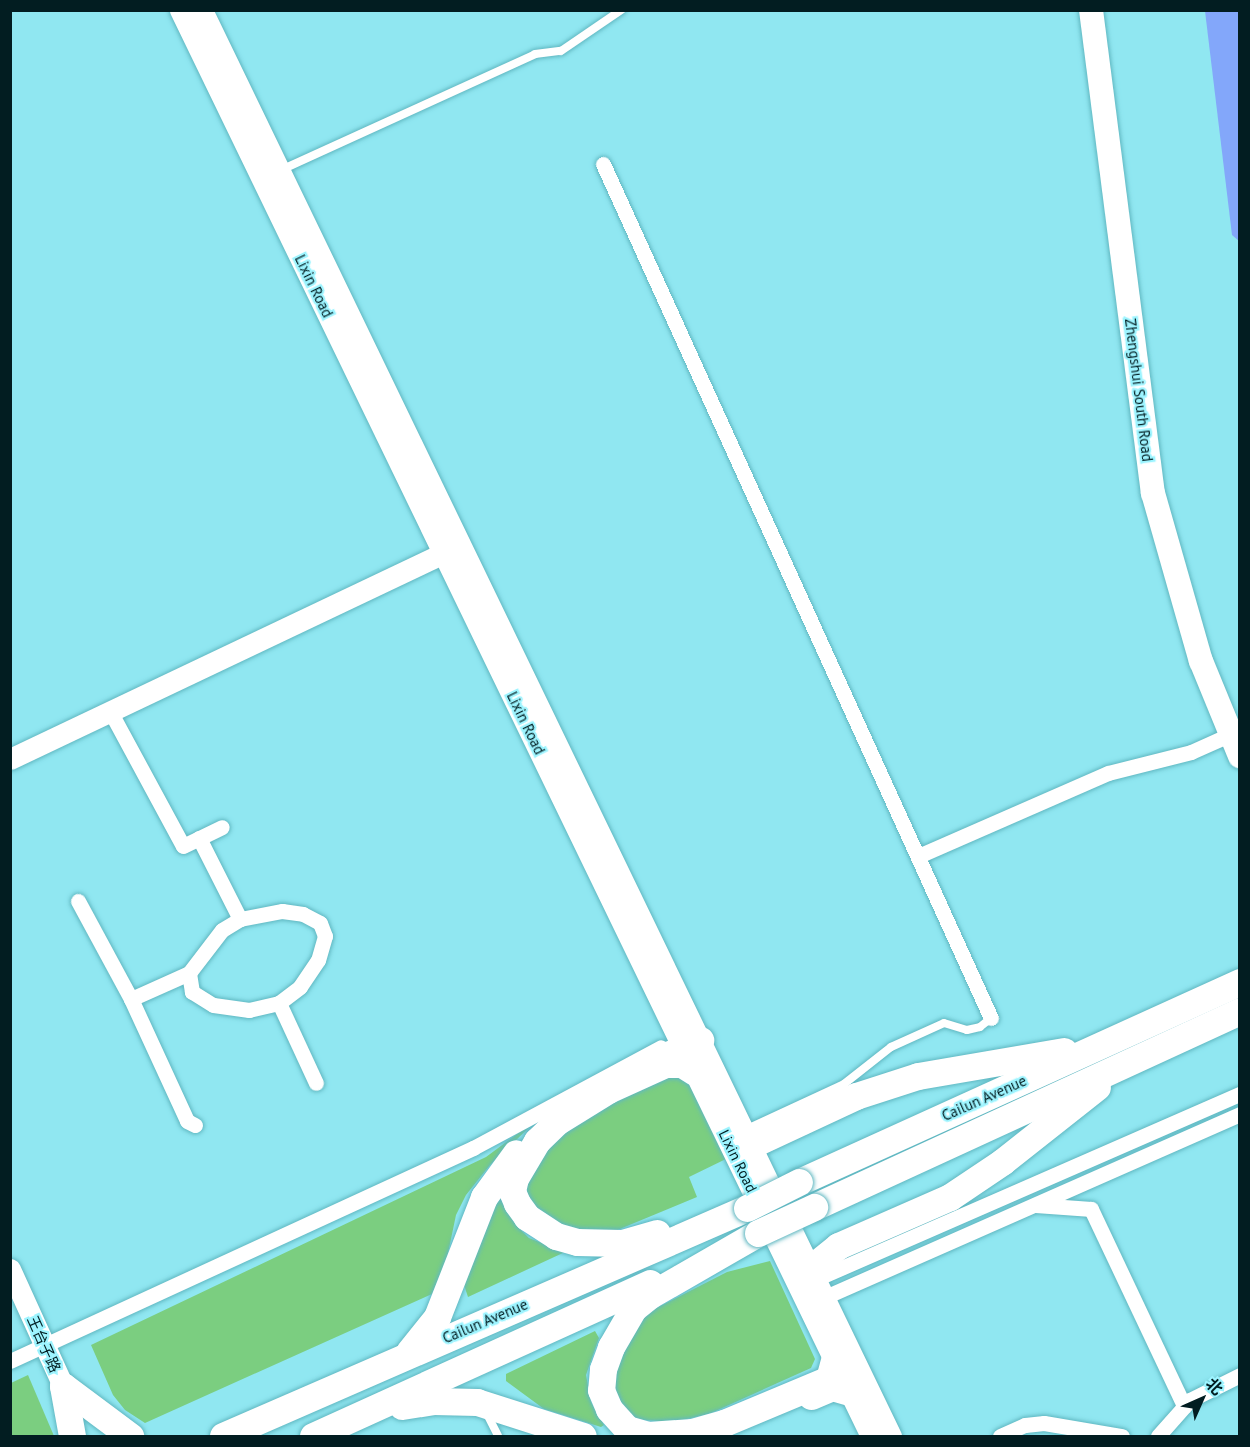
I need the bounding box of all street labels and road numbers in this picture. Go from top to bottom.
street label: Lixin Road [291,252,337,320]
street label: Zhengshui South Road [1121,317,1157,463]
street label: Lixin Road [503,689,549,757]
street label: Cailun Avenue [939,1071,1029,1125]
street label: Lixin Road [715,1127,761,1195]
street label: Cailun Avenue [439,1295,531,1347]
street label: 王台子路 [24,1313,64,1375]

